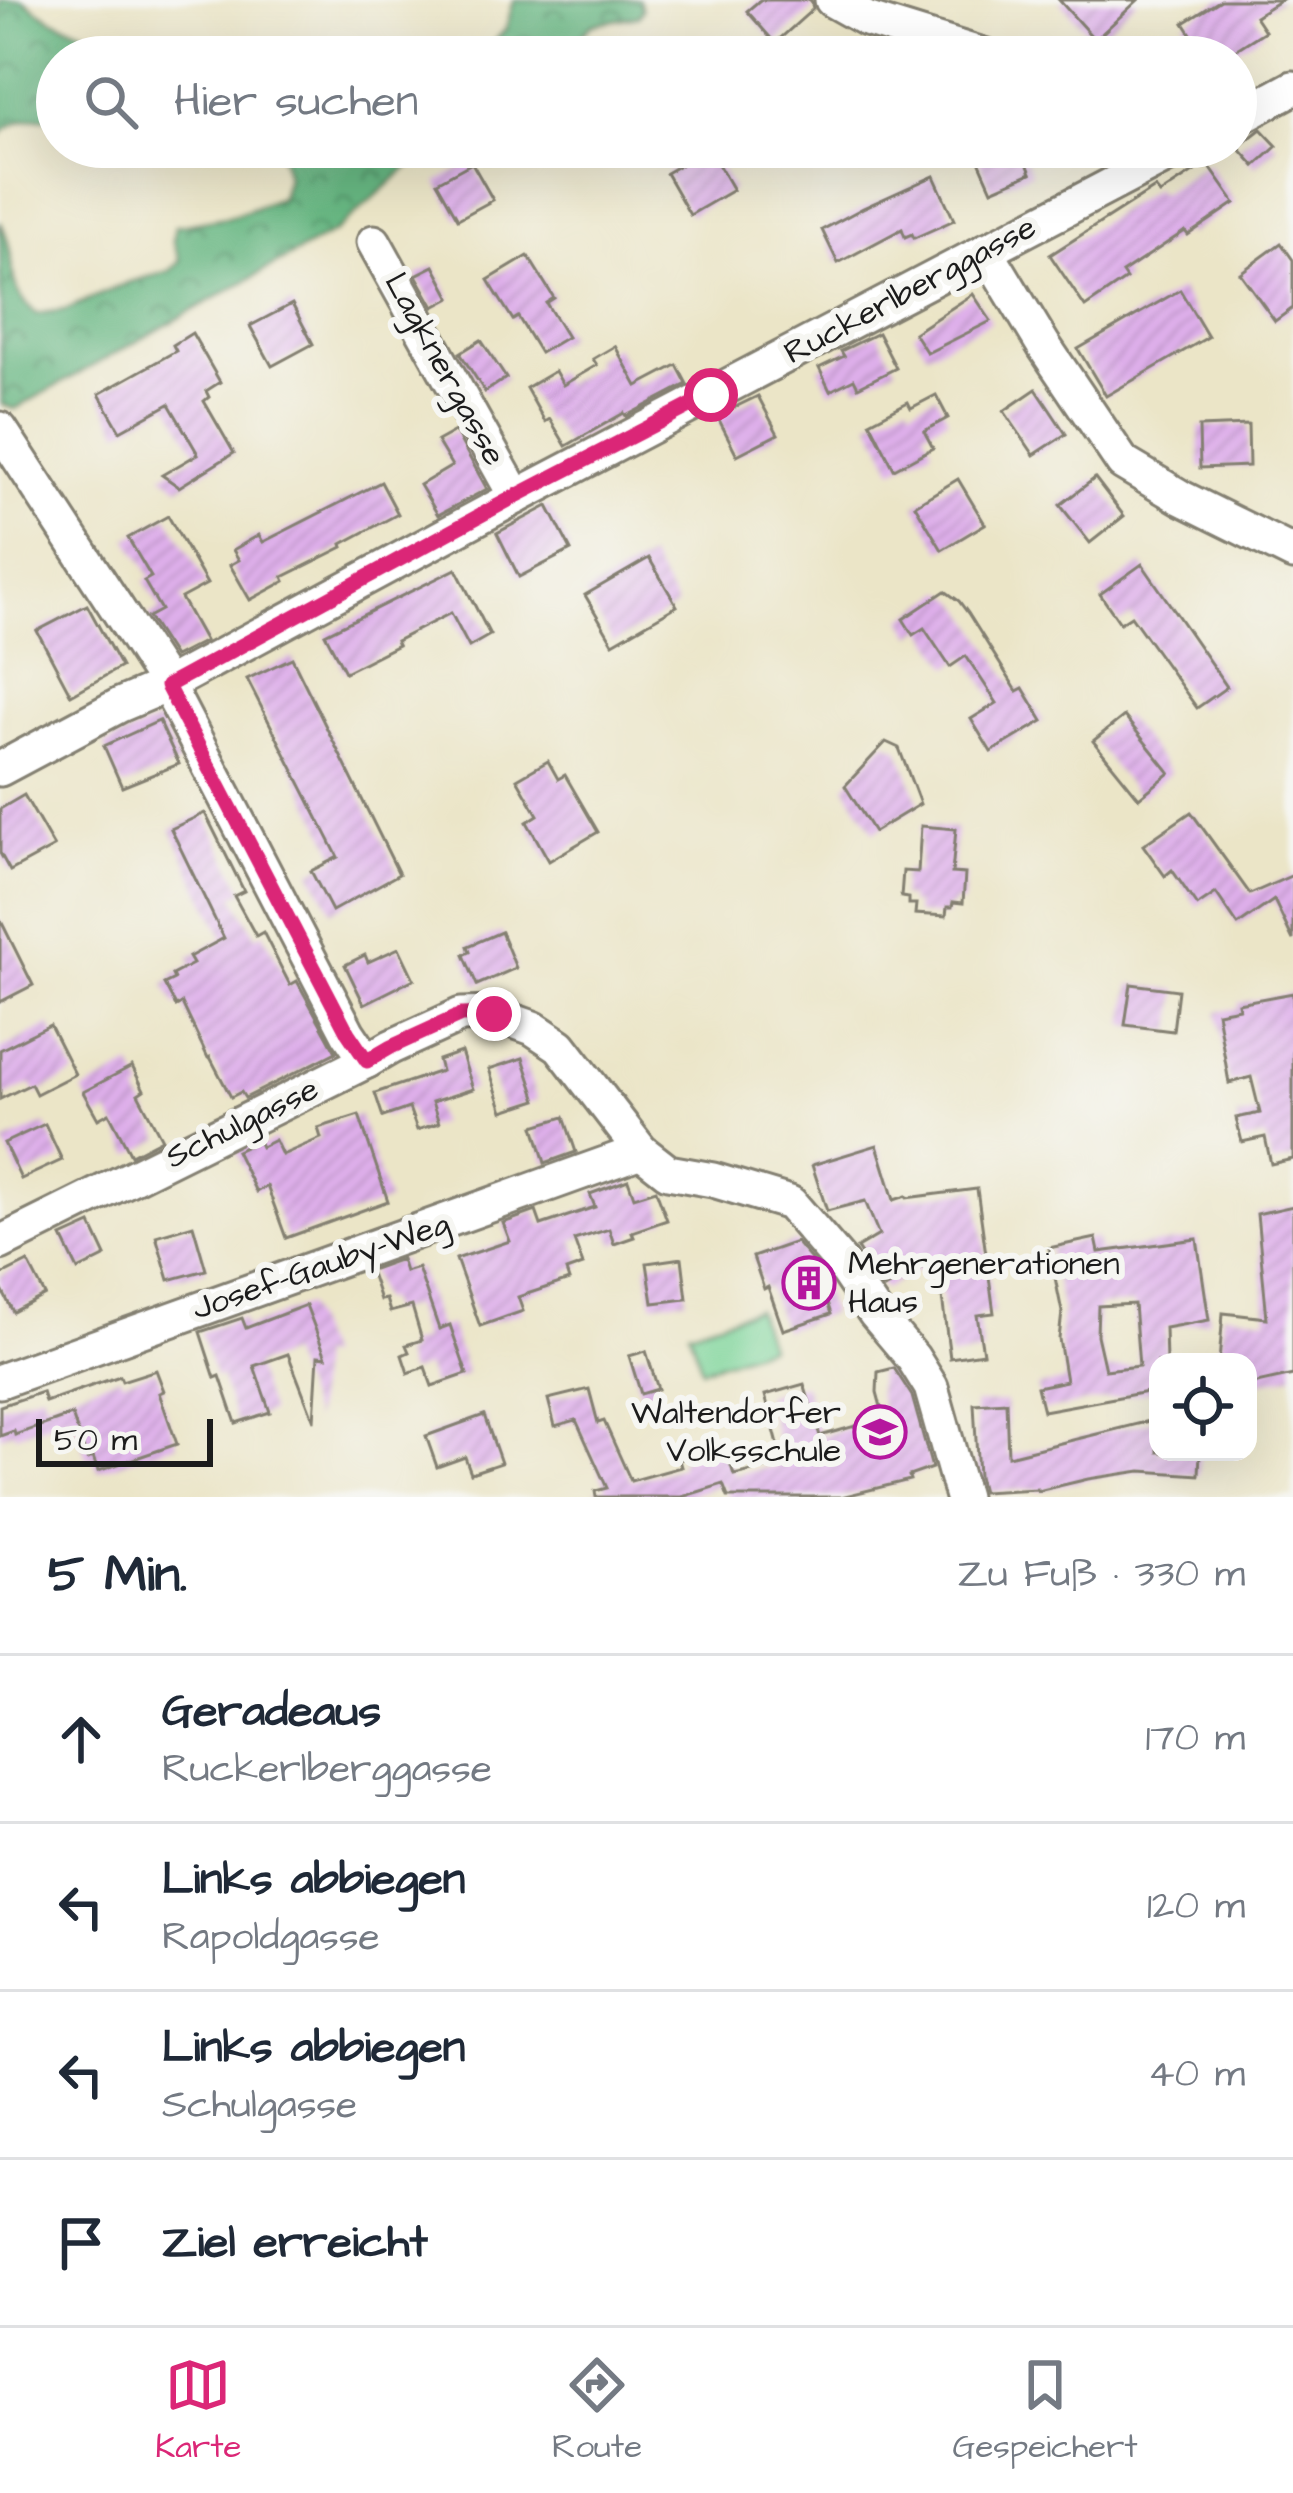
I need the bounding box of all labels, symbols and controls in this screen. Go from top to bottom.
search box [36,36,1257,168]
icon: search [78,69,144,135]
text: Hier suchen [174,71,418,133]
street label: Ruckerlberggasse [776,204,1045,378]
street label: Lagknergasse [371,264,517,475]
route start [684,368,738,422]
route end [467,987,521,1041]
street label: Schulgasse [158,1066,327,1182]
street label: Josef-Gauby-Weg [186,1200,457,1334]
place label: Mehrgenerationen Haus [848,1241,1120,1325]
building icon: Mehrgenerationen Haus [781,1255,837,1311]
map controls [1149,1353,1257,1461]
button: locate [1149,1353,1257,1461]
place label: Waltendorfer Volksschule [631,1390,841,1474]
school or university icon: Waltendorfer Volksschule [852,1404,908,1460]
scale bar [36,1413,213,1466]
text: 50 m [54,1417,137,1463]
text: 5 Min. [48,1540,187,1611]
text: Zu Fuß · 330 m [957,1548,1245,1602]
text: Geradeaus [162,1681,381,1743]
icon: ahead [48,1706,114,1772]
text: 170 m [1145,1712,1245,1766]
text: Ruckerlberggasse [162,1743,492,1797]
text: Links abbiegen [162,1849,465,1911]
icon: left [48,1874,114,1940]
text: 120 m [1147,1880,1245,1934]
text: Rapoldgasse [162,1911,380,1965]
text: Links abbiegen [162,2017,465,2079]
icon: left [48,2042,114,2108]
text: 40 m [1148,2048,1245,2102]
text: Schulgasse [162,2079,357,2133]
icon: arrive [48,2210,114,2276]
text: Ziel erreicht [162,2212,428,2274]
tab: Karte [155,2352,241,2470]
tab: Route [552,2352,642,2470]
tab: Gespeichert [953,2352,1138,2470]

